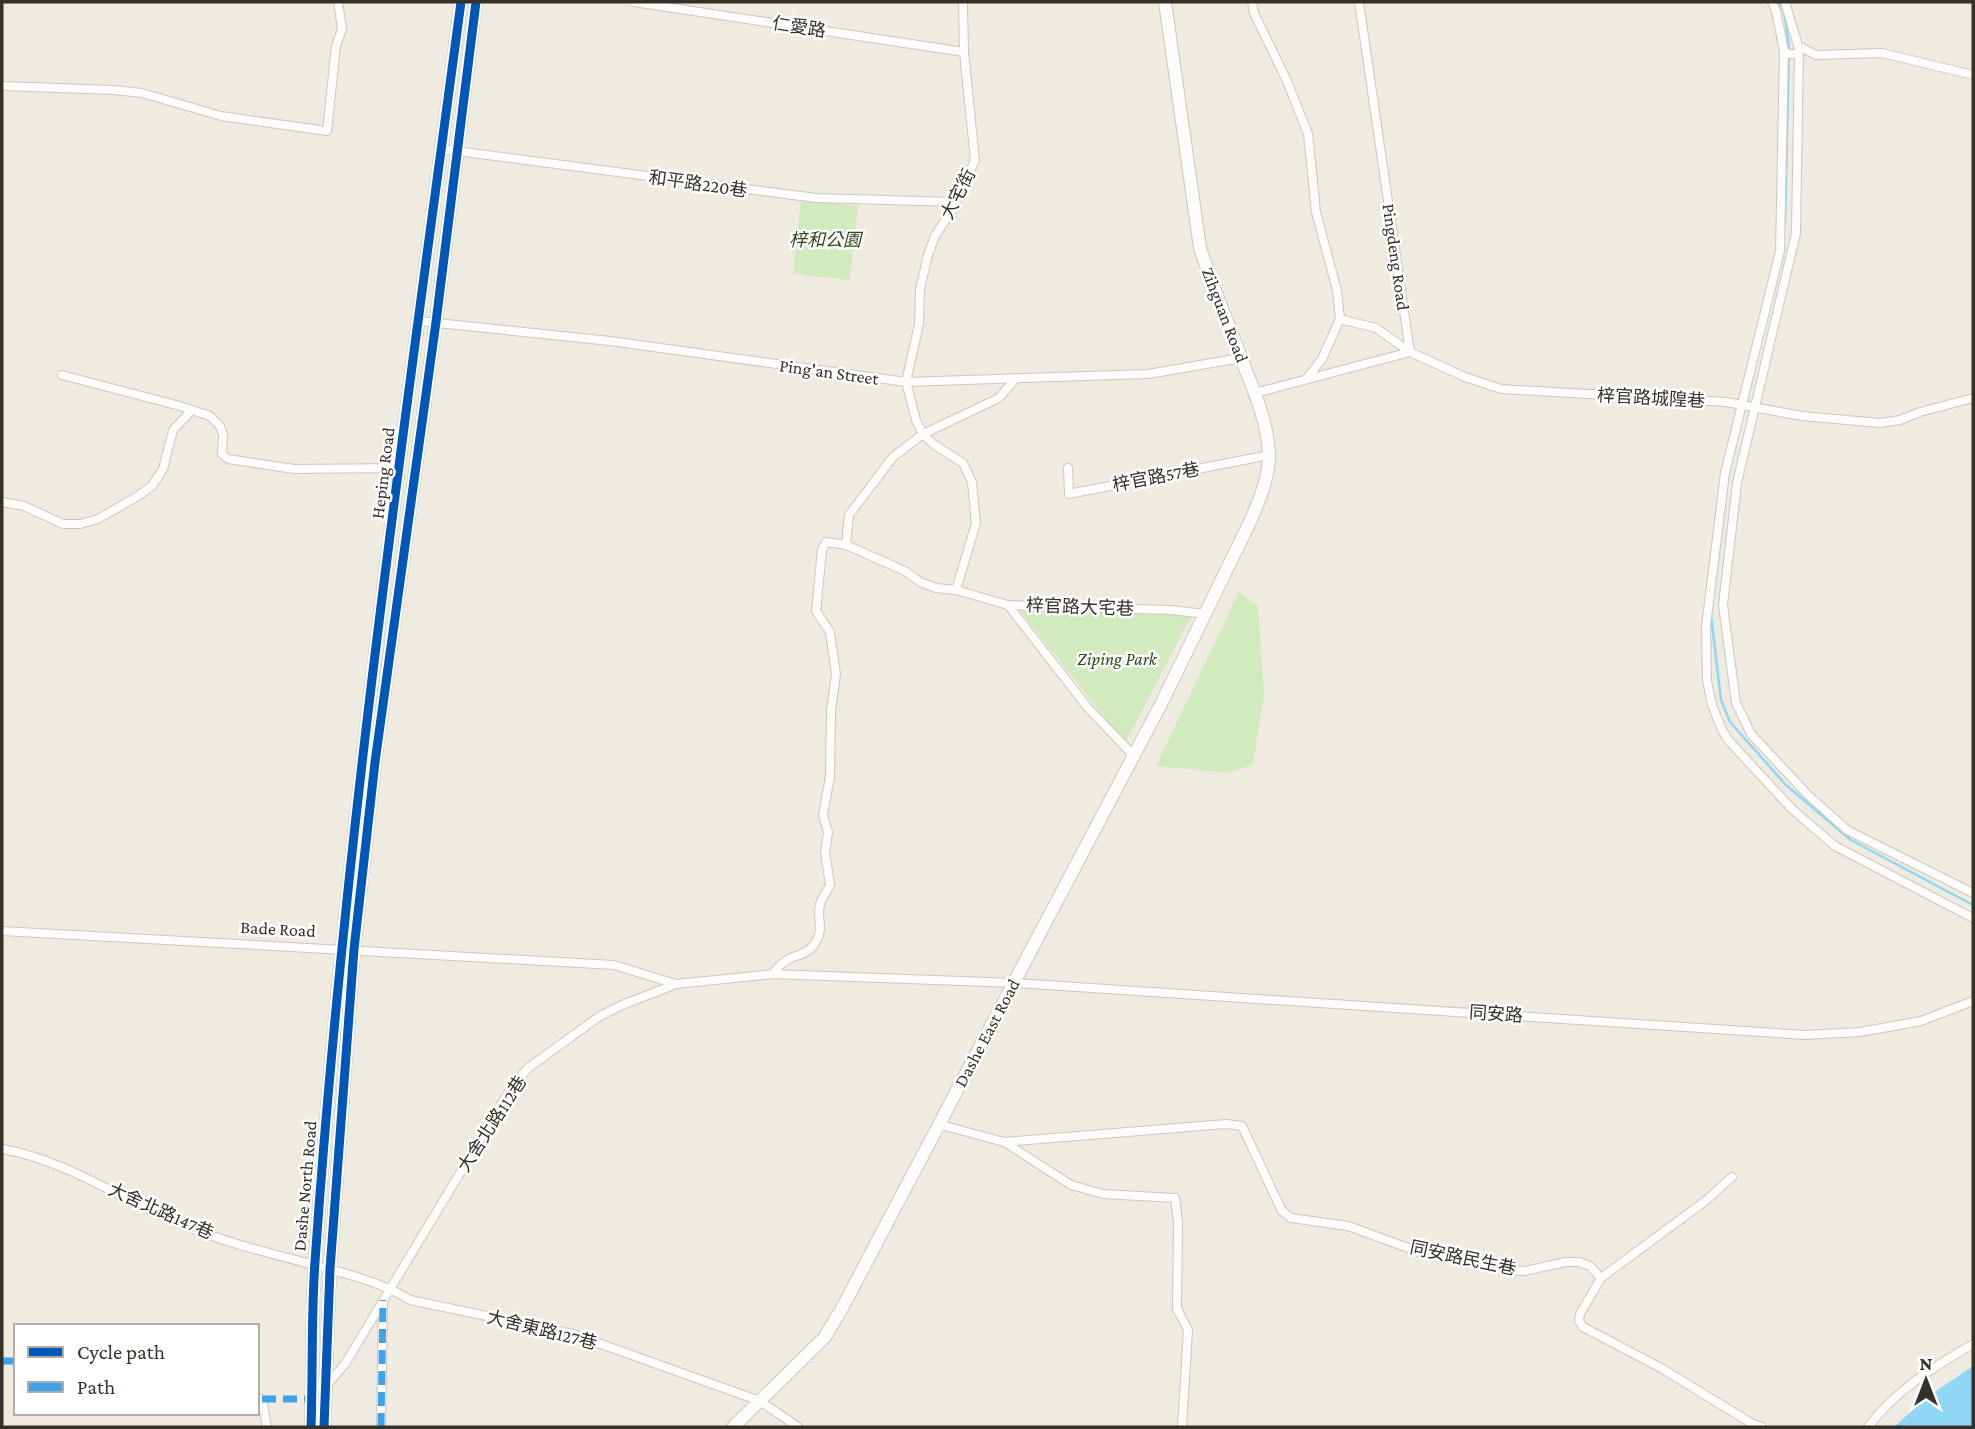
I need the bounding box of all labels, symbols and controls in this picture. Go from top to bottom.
street label: 仁愛路 [771,13,827,41]
street label: 大宅街 [937,165,979,223]
street label: 和平路220巷 [647,167,749,201]
street label: Pingdeng Road [1379,202,1413,312]
park label: 梓和公園 [789,230,864,250]
street label: Zihguan Road [1198,265,1252,366]
street label: Ping'an Street [778,355,881,389]
street label: 梓官路城隍巷 [1597,385,1705,411]
street label: Heping Road [367,426,399,520]
street label: 梓官路57巷 [1111,459,1201,495]
street label: 梓官路大宅巷 [1026,595,1134,619]
park label: Ziping Park [1077,649,1158,669]
street label: Bade Road [240,917,317,941]
street label: Dashe East Road [950,975,1024,1090]
street label: 同安路 [1468,1002,1524,1026]
street label: 大舍北路112巷 [454,1072,530,1176]
street label: Dashe North Road [289,1119,321,1252]
street label: 大舍北路147巷 [105,1179,217,1243]
street label: 同安路民生巷 [1408,1237,1518,1279]
street label: 大舍東路127巷 [485,1307,599,1353]
legend [14,1324,259,1415]
text: Cycle path [77,1340,165,1364]
north arrow [1891,1345,1961,1415]
text: N [1920,1353,1933,1374]
text: Path [77,1375,115,1399]

